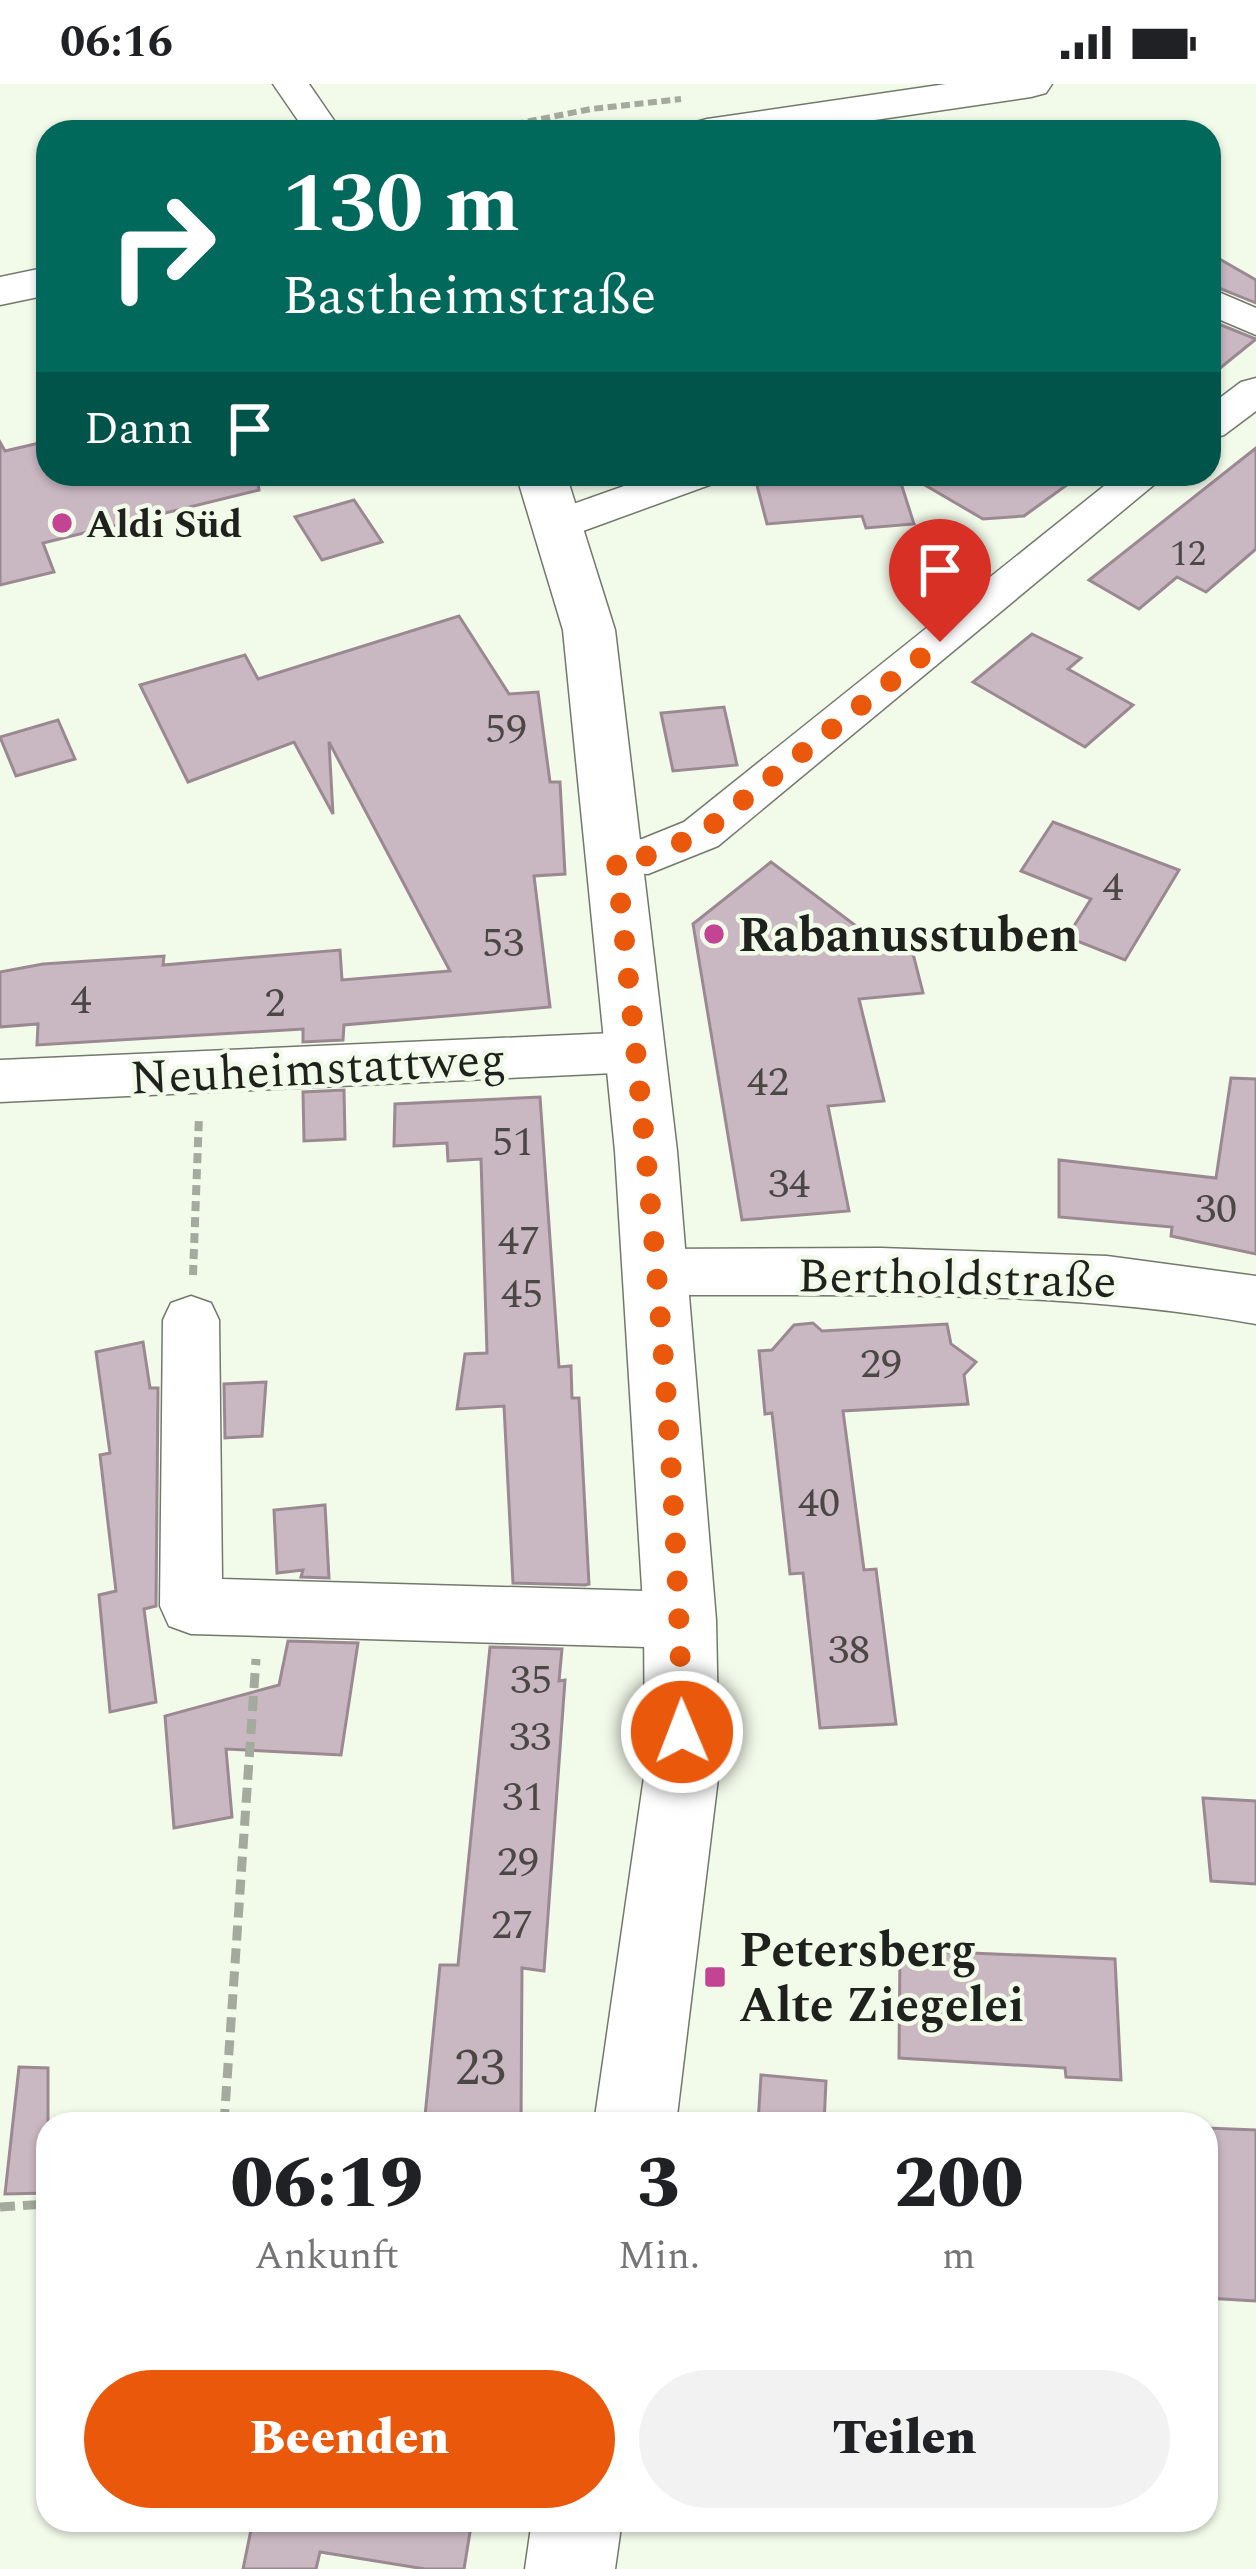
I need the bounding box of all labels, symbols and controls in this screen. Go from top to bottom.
text: 06:16 [60,8,173,77]
text: 130 m [282,141,520,269]
icon: right [84,168,240,324]
text: Bastheimstraße [282,256,656,338]
text: Dann [84,395,193,464]
icon: arrive [217,396,283,462]
place label: Aldi Süd [86,496,242,555]
marker: Aldi Süd [49,510,75,536]
pin [889,519,991,642]
house number: 12 [1170,527,1206,582]
icon: arrive [907,537,973,603]
house number: 59 [485,698,527,761]
house number: 4 [1102,856,1124,919]
place label: Rabanusstuben [738,900,1079,973]
house number: 53 [482,912,524,975]
marker: Rabanusstuben [701,921,727,947]
house number: 4 [70,969,92,1032]
house number: 2 [264,972,286,1035]
street label: Neuheimstattweg [128,1023,508,1116]
house number: 42 [747,1051,789,1114]
house number: 51 [492,1111,534,1174]
house number: 34 [768,1153,810,1216]
house number: 30 [1195,1178,1237,1241]
house number: 47 [498,1210,540,1273]
street label: Bertholdstraße [797,1240,1117,1319]
house number: 45 [501,1263,543,1326]
house number: 29 [860,1333,902,1396]
house number: 40 [798,1472,840,1535]
house number: 38 [828,1619,870,1682]
house number: 35 [510,1649,552,1712]
position arrow [619,1669,745,1795]
house number: 33 [509,1706,551,1769]
house number: 31 [502,1766,544,1829]
house number: 29 [497,1831,539,1894]
house number: 27 [491,1894,533,1957]
place label: Petersberg Alte Ziegelei [739,1915,1024,2043]
marker: Petersberg Alte Ziegelei [702,1964,728,1990]
house number: 23 [454,2030,506,2108]
text: 06:19 [230,2130,423,2239]
text: 3 [637,2130,680,2239]
text: 200 [894,2130,1024,2239]
text: Ankunft [254,2227,399,2286]
text: Min. [618,2227,700,2286]
text: m [942,2227,976,2286]
button: Beenden [84,2370,615,2508]
button: Teilen [639,2370,1170,2508]

